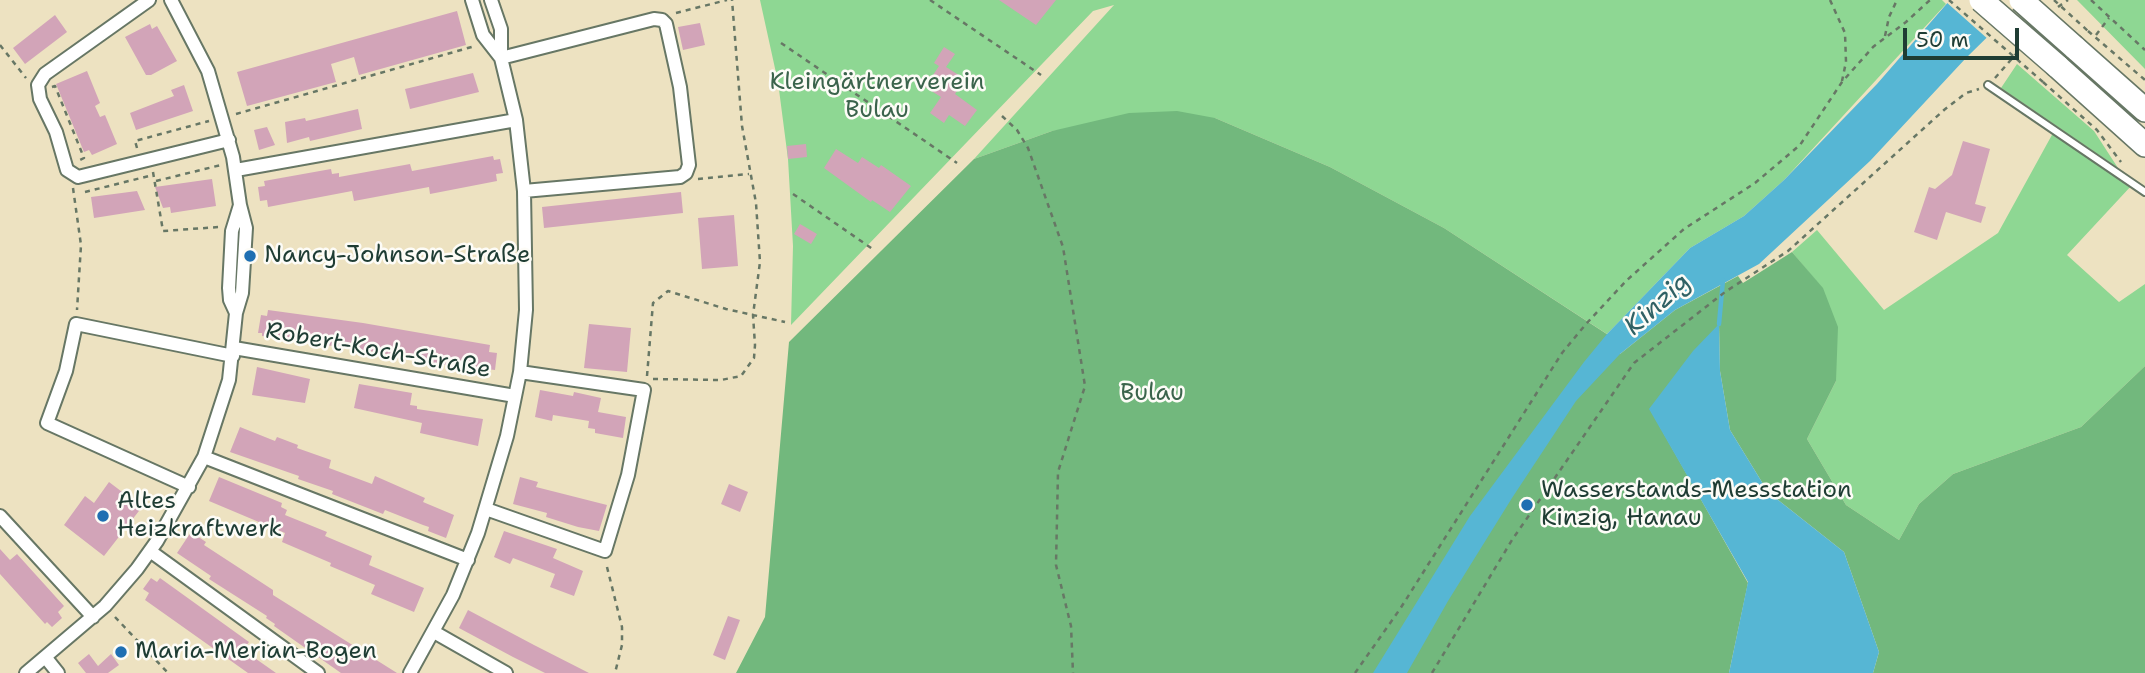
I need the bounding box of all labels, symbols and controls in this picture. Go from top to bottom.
scale bar [1907,14,2022,58]
text: 50 m [1916,26,1969,54]
park label: Kleingärtnerverein Bulau [769,69,985,125]
place label: Nancy-Johnson-Straße [264,242,530,270]
marker: Nancy-Johnson-Straße [242,248,258,264]
water label: Kinzig [1619,267,1697,343]
street label: Robert-Koch-Straße [263,317,493,385]
park label: Bulau [1120,380,1184,408]
place label: Wasserstands-Messstation Kinzig, Hanau [1541,477,1852,533]
place label: Altes Heizkraftwerk [117,488,282,544]
marker: Wasserstands-Messstation Kinzig, Hanau [1519,497,1535,513]
marker: Altes Heizkraftwerk [95,508,111,524]
place label: Maria-Merian-Bogen [135,638,377,666]
marker: Maria-Merian-Bogen [113,644,129,660]

